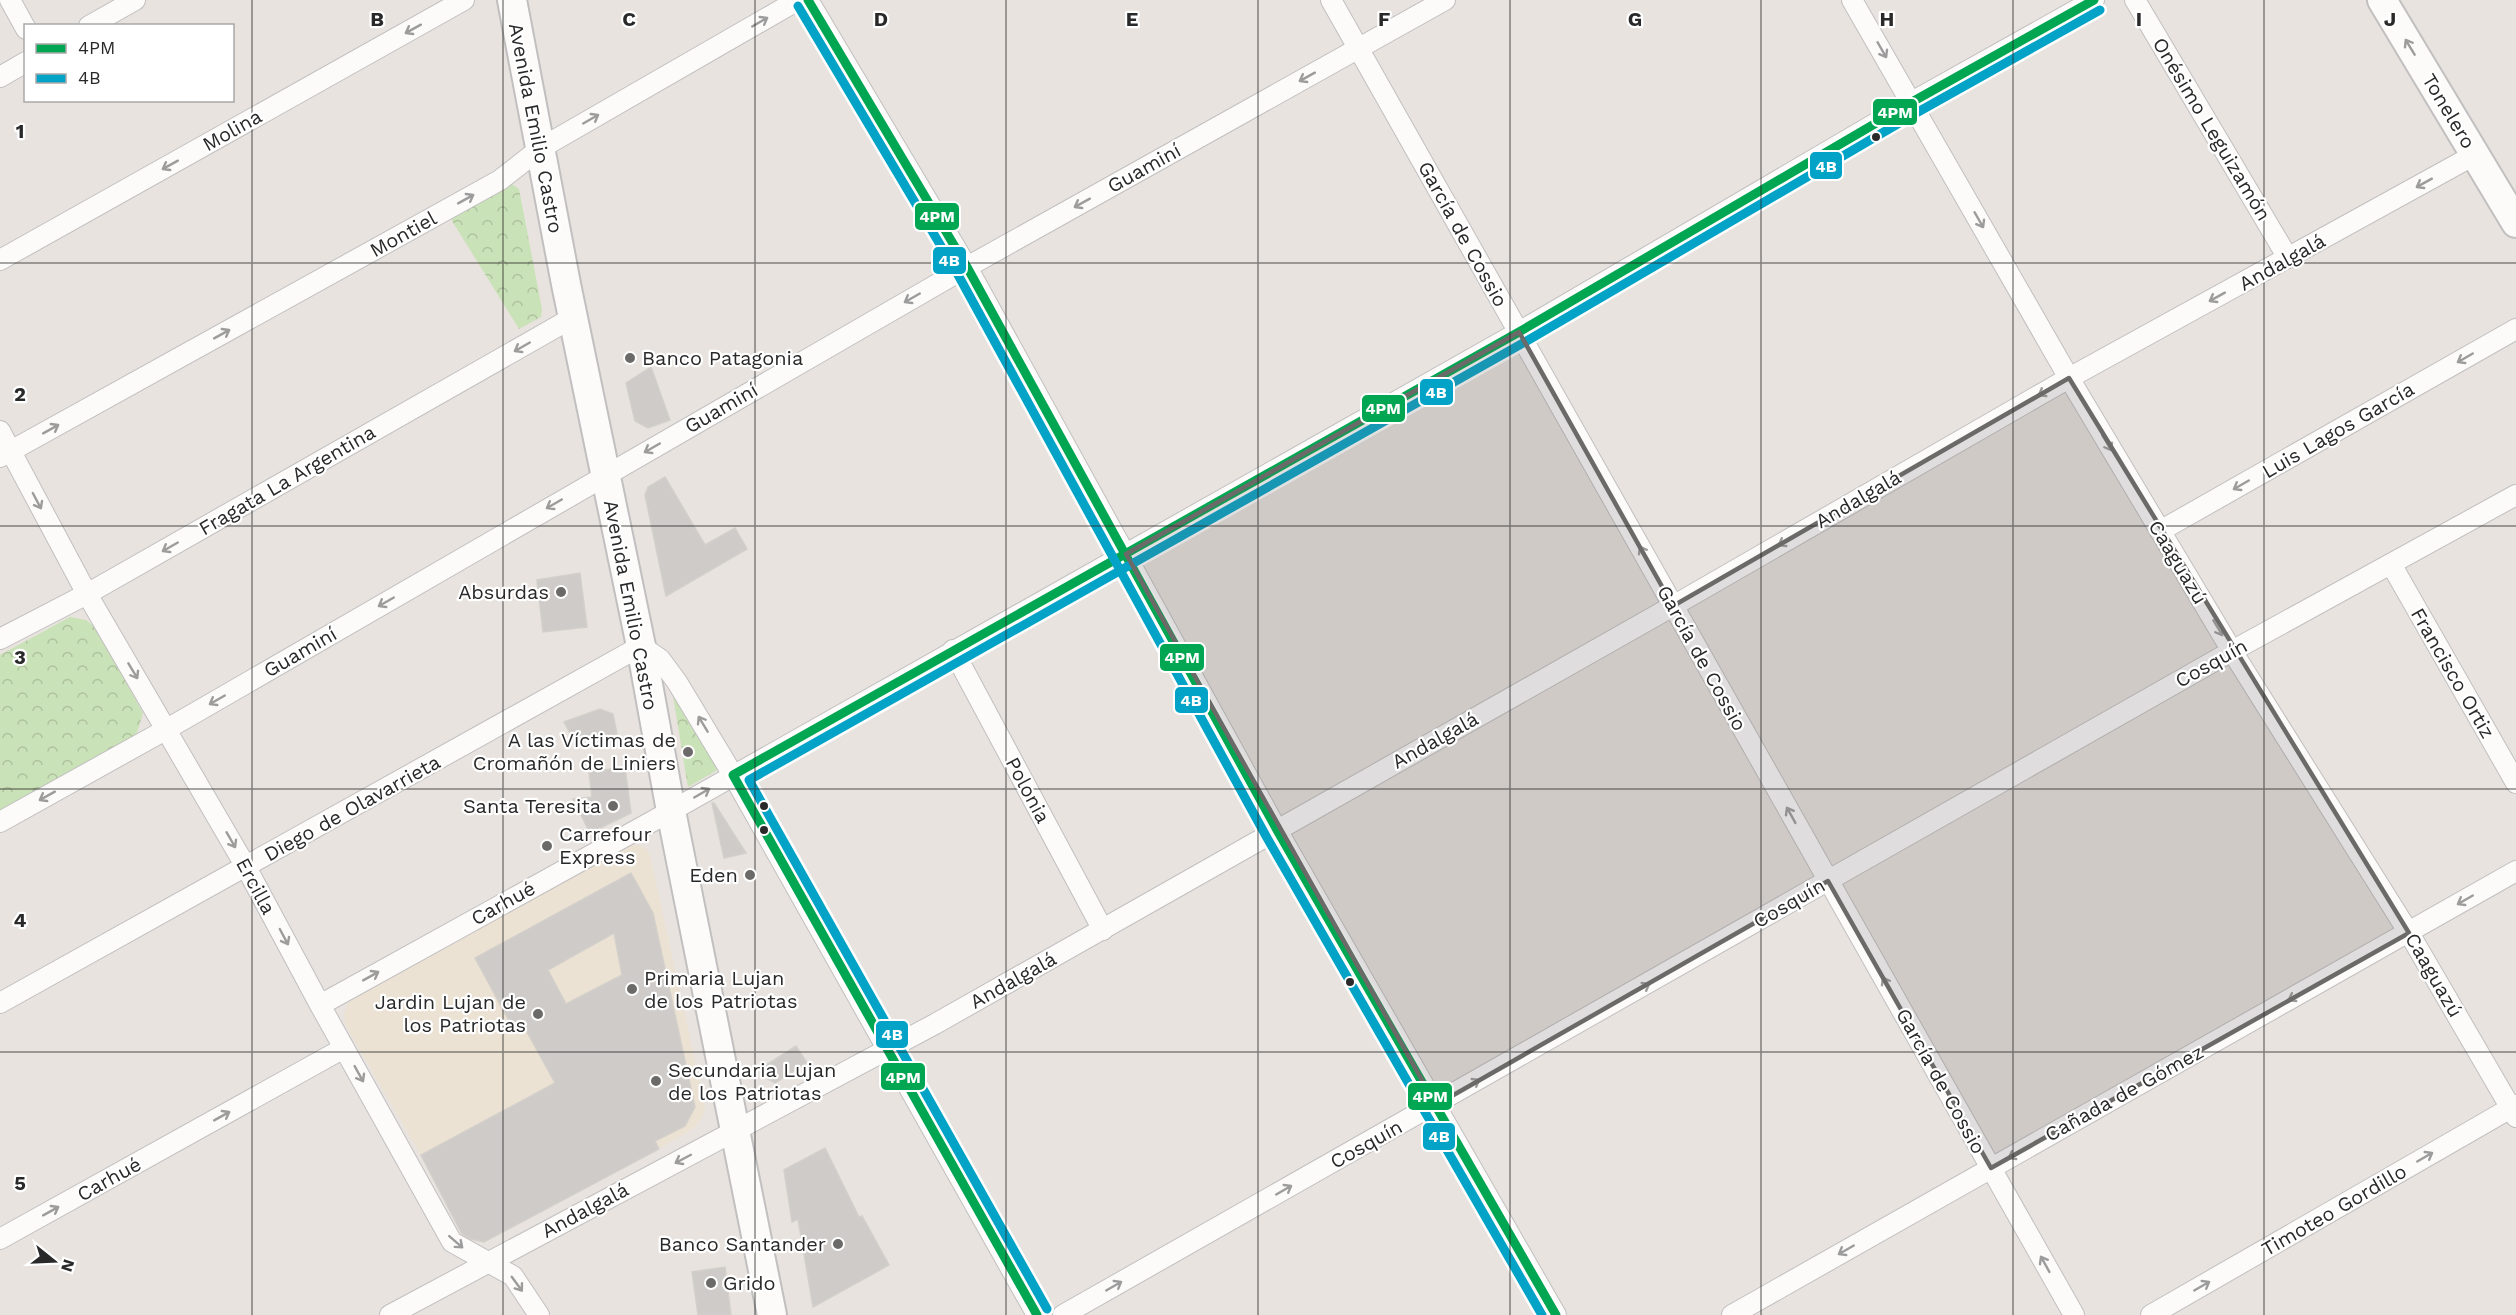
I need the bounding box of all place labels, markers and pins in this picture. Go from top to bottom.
unlabelled marker [1870,131,1882,143]
place label: Banco Patagonia [642,346,803,370]
marker: Banco Patagonia [623,351,637,365]
place label: Absurdas [458,580,549,604]
marker: Absurdas [554,585,568,599]
place label: A las Víctimas de Cromañón de Liniers [473,728,676,775]
marker: A las Víctimas de Cromañón de Liniers [681,745,695,759]
place label: Santa Teresita [463,794,601,818]
marker: Santa Teresita [606,799,620,813]
unlabelled marker [758,800,770,812]
place label: Carrefour Express [559,822,652,869]
unlabelled marker [758,824,770,836]
marker: Carrefour Express [540,839,554,853]
place label: Eden [689,863,738,887]
marker: Eden [743,868,757,882]
place label: Primaria Lujan de los Patriotas [644,966,797,1013]
unlabelled marker [1344,976,1356,988]
marker: Primaria Lujan de los Patriotas [625,982,639,996]
place label: Jardin Lujan de los Patriotas [375,990,526,1037]
marker: Jardin Lujan de los Patriotas [531,1007,545,1021]
place label: Secundaria Lujan de los Patriotas [668,1058,836,1105]
marker: Secundaria Lujan de los Patriotas [649,1074,663,1088]
place label: Banco Santander [659,1232,826,1256]
marker: Banco Santander [831,1237,845,1251]
place label: Grido [723,1271,776,1295]
marker: Grido [704,1276,718,1290]

